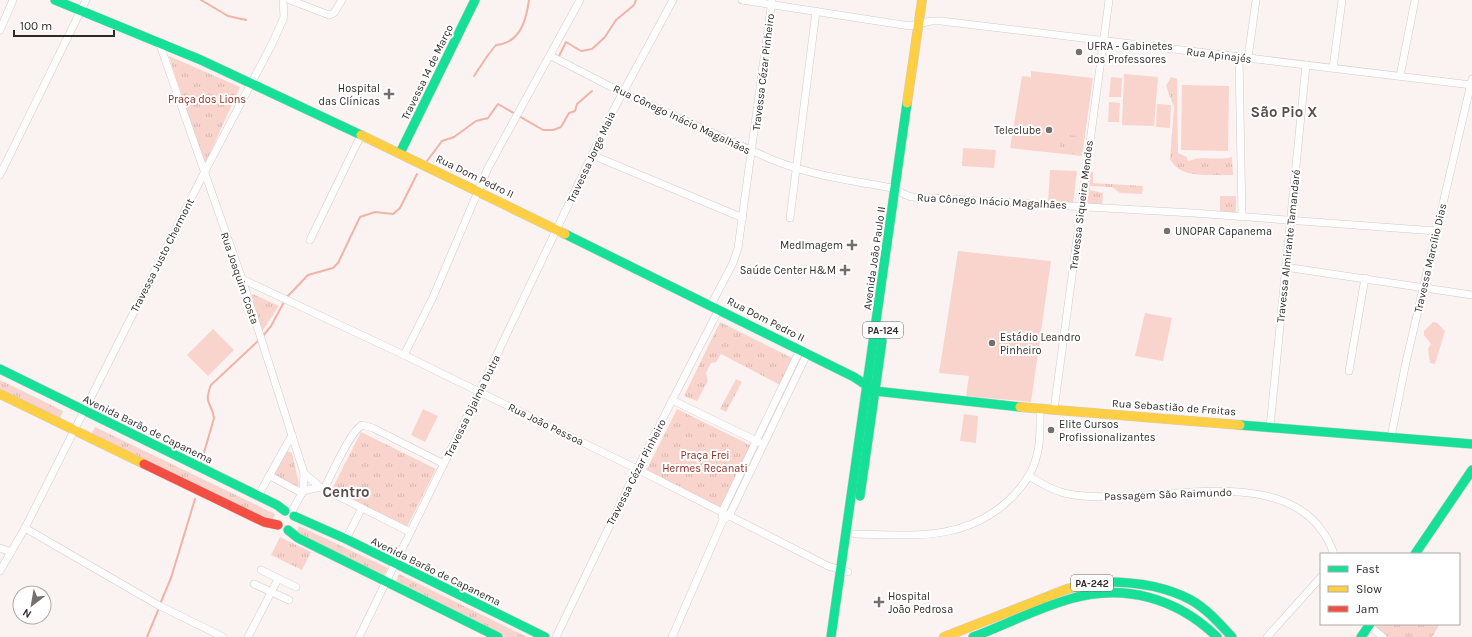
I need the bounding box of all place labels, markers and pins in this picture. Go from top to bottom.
place label: UFRA - Gabinetes dos Professores [1087,40,1173,66]
marker: UFRA - Gabinetes dos Professores [1074,47,1084,57]
place label: Hospital das Clínicas [319,82,380,108]
marker: Hospital das Clínicas [383,88,395,100]
place label: Teleclube [994,124,1041,137]
marker: Teleclube [1044,125,1054,135]
place label: UNOPAR Capanema [1175,225,1272,238]
marker: UNOPAR Capanema [1162,226,1172,236]
place label: MedImagem [780,239,843,252]
marker: MedImagem [846,239,858,251]
place label: Saúde Center H&M [740,264,836,277]
marker: Saúde Center H&M [839,264,851,276]
place label: Estádio Leandro Pinheiro [1000,331,1081,357]
marker: Estádio Leandro Pinheiro [987,338,997,348]
place label: Elite Cursos Profissionalizantes [1059,418,1156,444]
marker: Elite Cursos Profissionalizantes [1046,425,1056,435]
place label: Hospital João Pedrosa [888,590,953,616]
marker: Hospital João Pedrosa [873,596,885,608]

